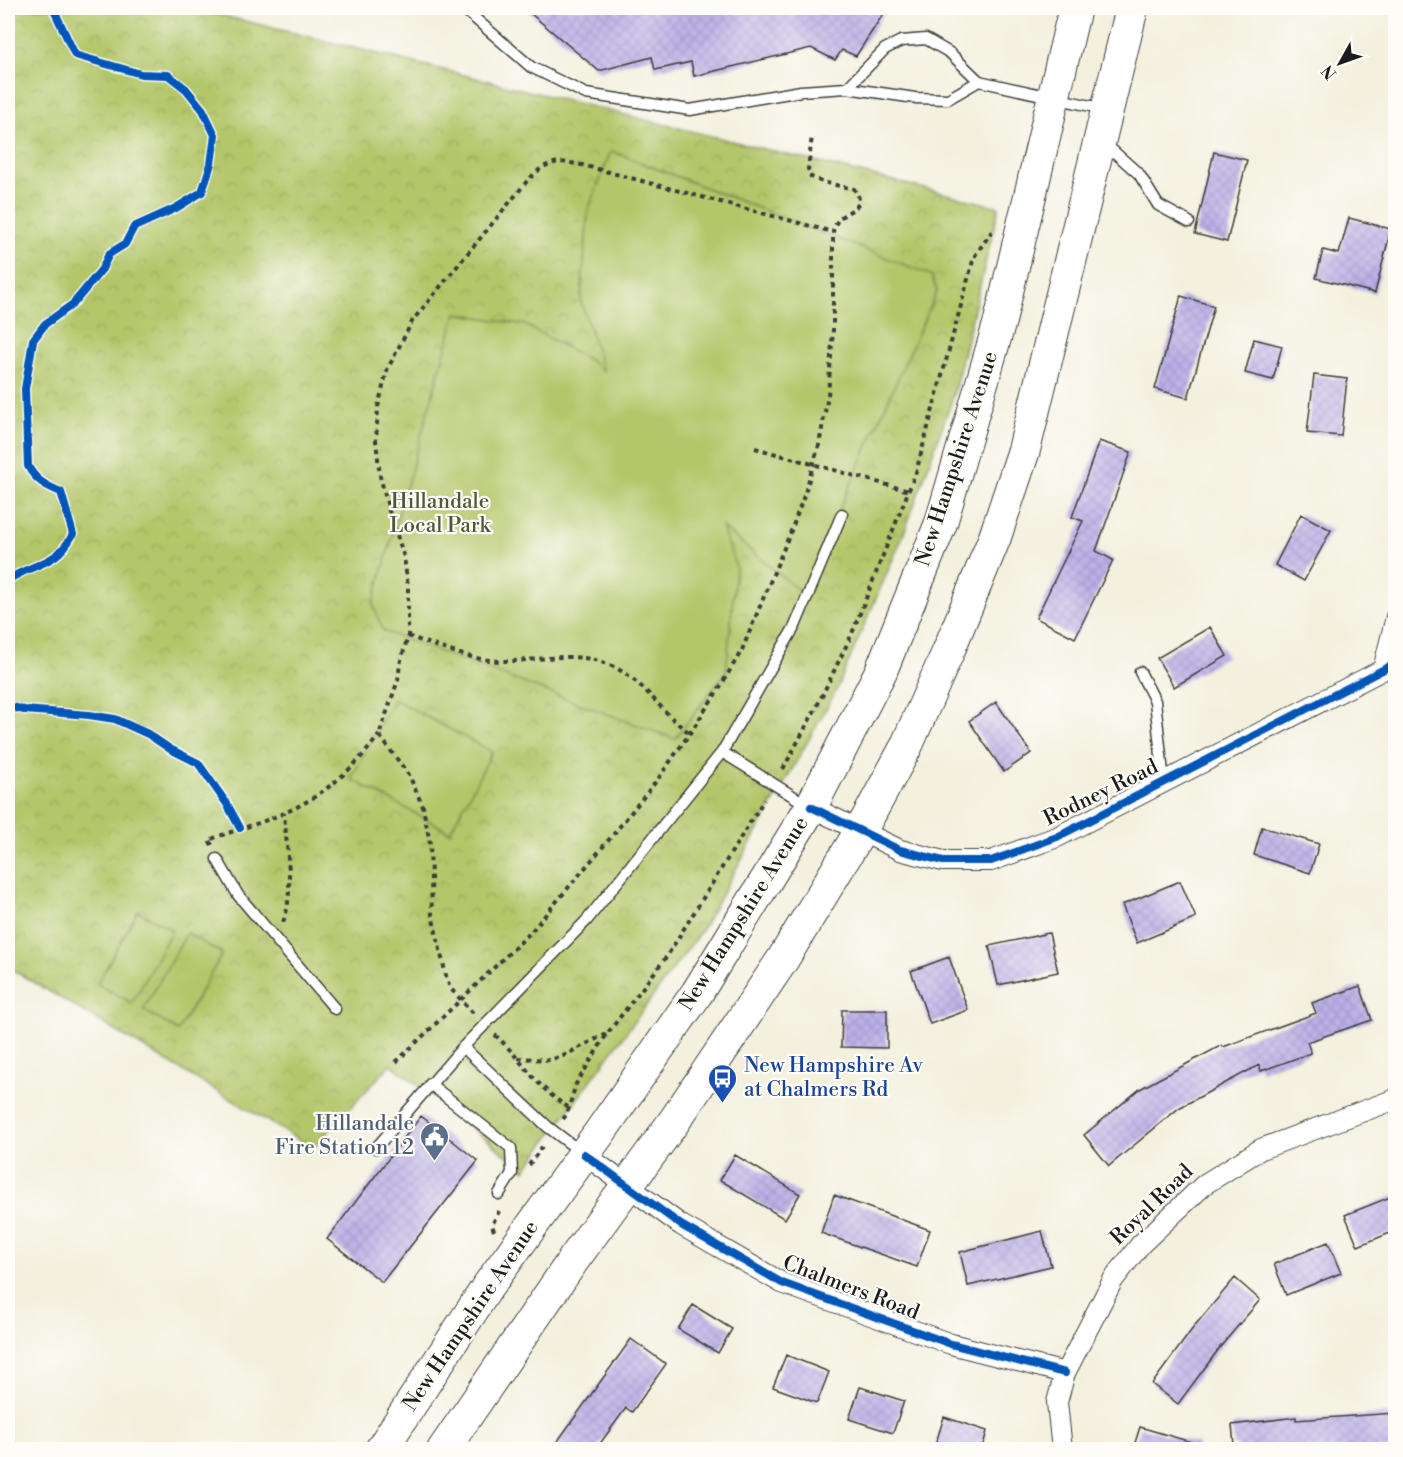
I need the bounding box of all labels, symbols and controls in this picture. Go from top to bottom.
north arrow [1310,33,1370,93]
text: N [1317,60,1341,83]
street label: New Hampshire Avenue [910,348,1004,570]
park label: Hillandale Local Park [389,489,492,539]
street label: Rodney Road [1039,754,1163,832]
street label: New Hampshire Avenue [674,812,814,1016]
place label: New Hampshire Av at Chalmers Rd [744,1053,923,1103]
bus stop icon: New Hampshire Av at Chalmers Rd [707,1062,739,1104]
place label: Hillandale Fire Station 12 [275,1111,414,1161]
public building icon: Hillandale Fire Station 12 [419,1120,451,1162]
street label: Royal Road [1105,1159,1199,1251]
street label: New Hampshire Avenue [398,1216,544,1416]
street label: Chalmers Road [779,1250,923,1326]

